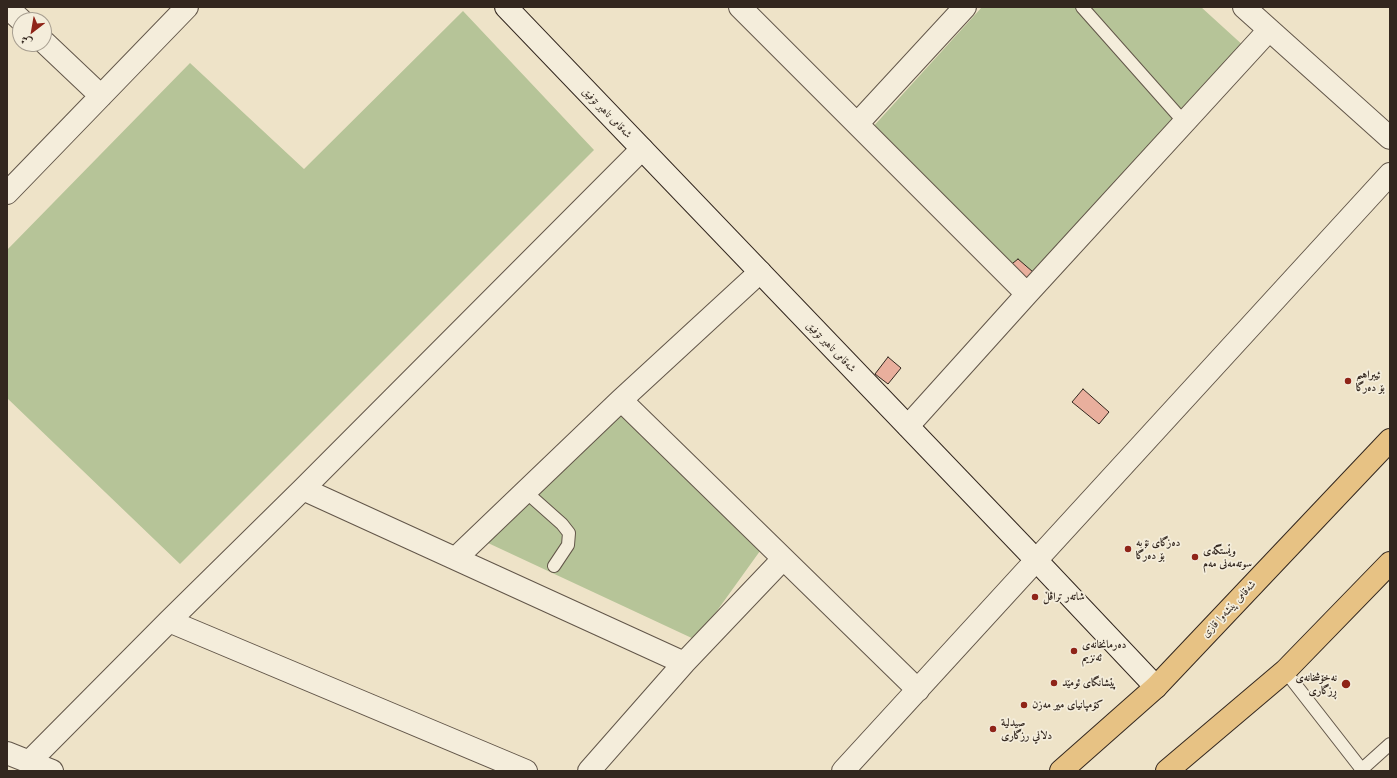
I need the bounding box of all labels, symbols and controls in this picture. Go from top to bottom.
north arrow [12,12,52,52]
text: ش [18,33,35,50]
street label: شەقامی تاهیر تۆفیق [579,85,635,141]
street label: شەقامی تاهیر تۆفیق [803,319,859,375]
place label: ئیبراهیم بۆ دەرگا [1356,368,1385,394]
marker: ئیبراهیم بۆ دەرگا [1343,376,1353,386]
place label: دەزگای نۆبە بۆ دەرگا [1136,536,1181,562]
marker: دەزگای نۆبە بۆ دەرگا [1123,544,1133,554]
place label: وێستگەی سوتەمەنی مەم [1203,544,1252,570]
marker: وێستگەی سوتەمەنی مەم [1190,552,1200,562]
street label: شەقامی پێشەوا قازی [1199,578,1259,640]
place label: شاتەر تراڤڵ [1043,590,1085,604]
marker: شاتەر تراڤڵ [1030,592,1040,602]
place label: دەرمانخانەی ئەنزیم [1082,638,1126,664]
marker: دەرمانخانەی ئەنزیم [1069,646,1079,656]
place label: نەخۆشخانەی ڕزگاری [1295,671,1337,697]
place label: پێشانگای ئومێد [1062,676,1116,690]
marker: پێشانگای ئومێد [1049,678,1059,688]
marker: نەخۆشخانەی ڕزگاری [1340,678,1352,690]
place label: کۆمپانیای میر مەزن [1032,698,1103,712]
marker: کۆمپانیای میر مەزن [1019,700,1029,710]
place label: صيدلية دلاني رزگاری [1001,716,1052,742]
marker: صيدلية دلاني رزگاری [988,724,998,734]

